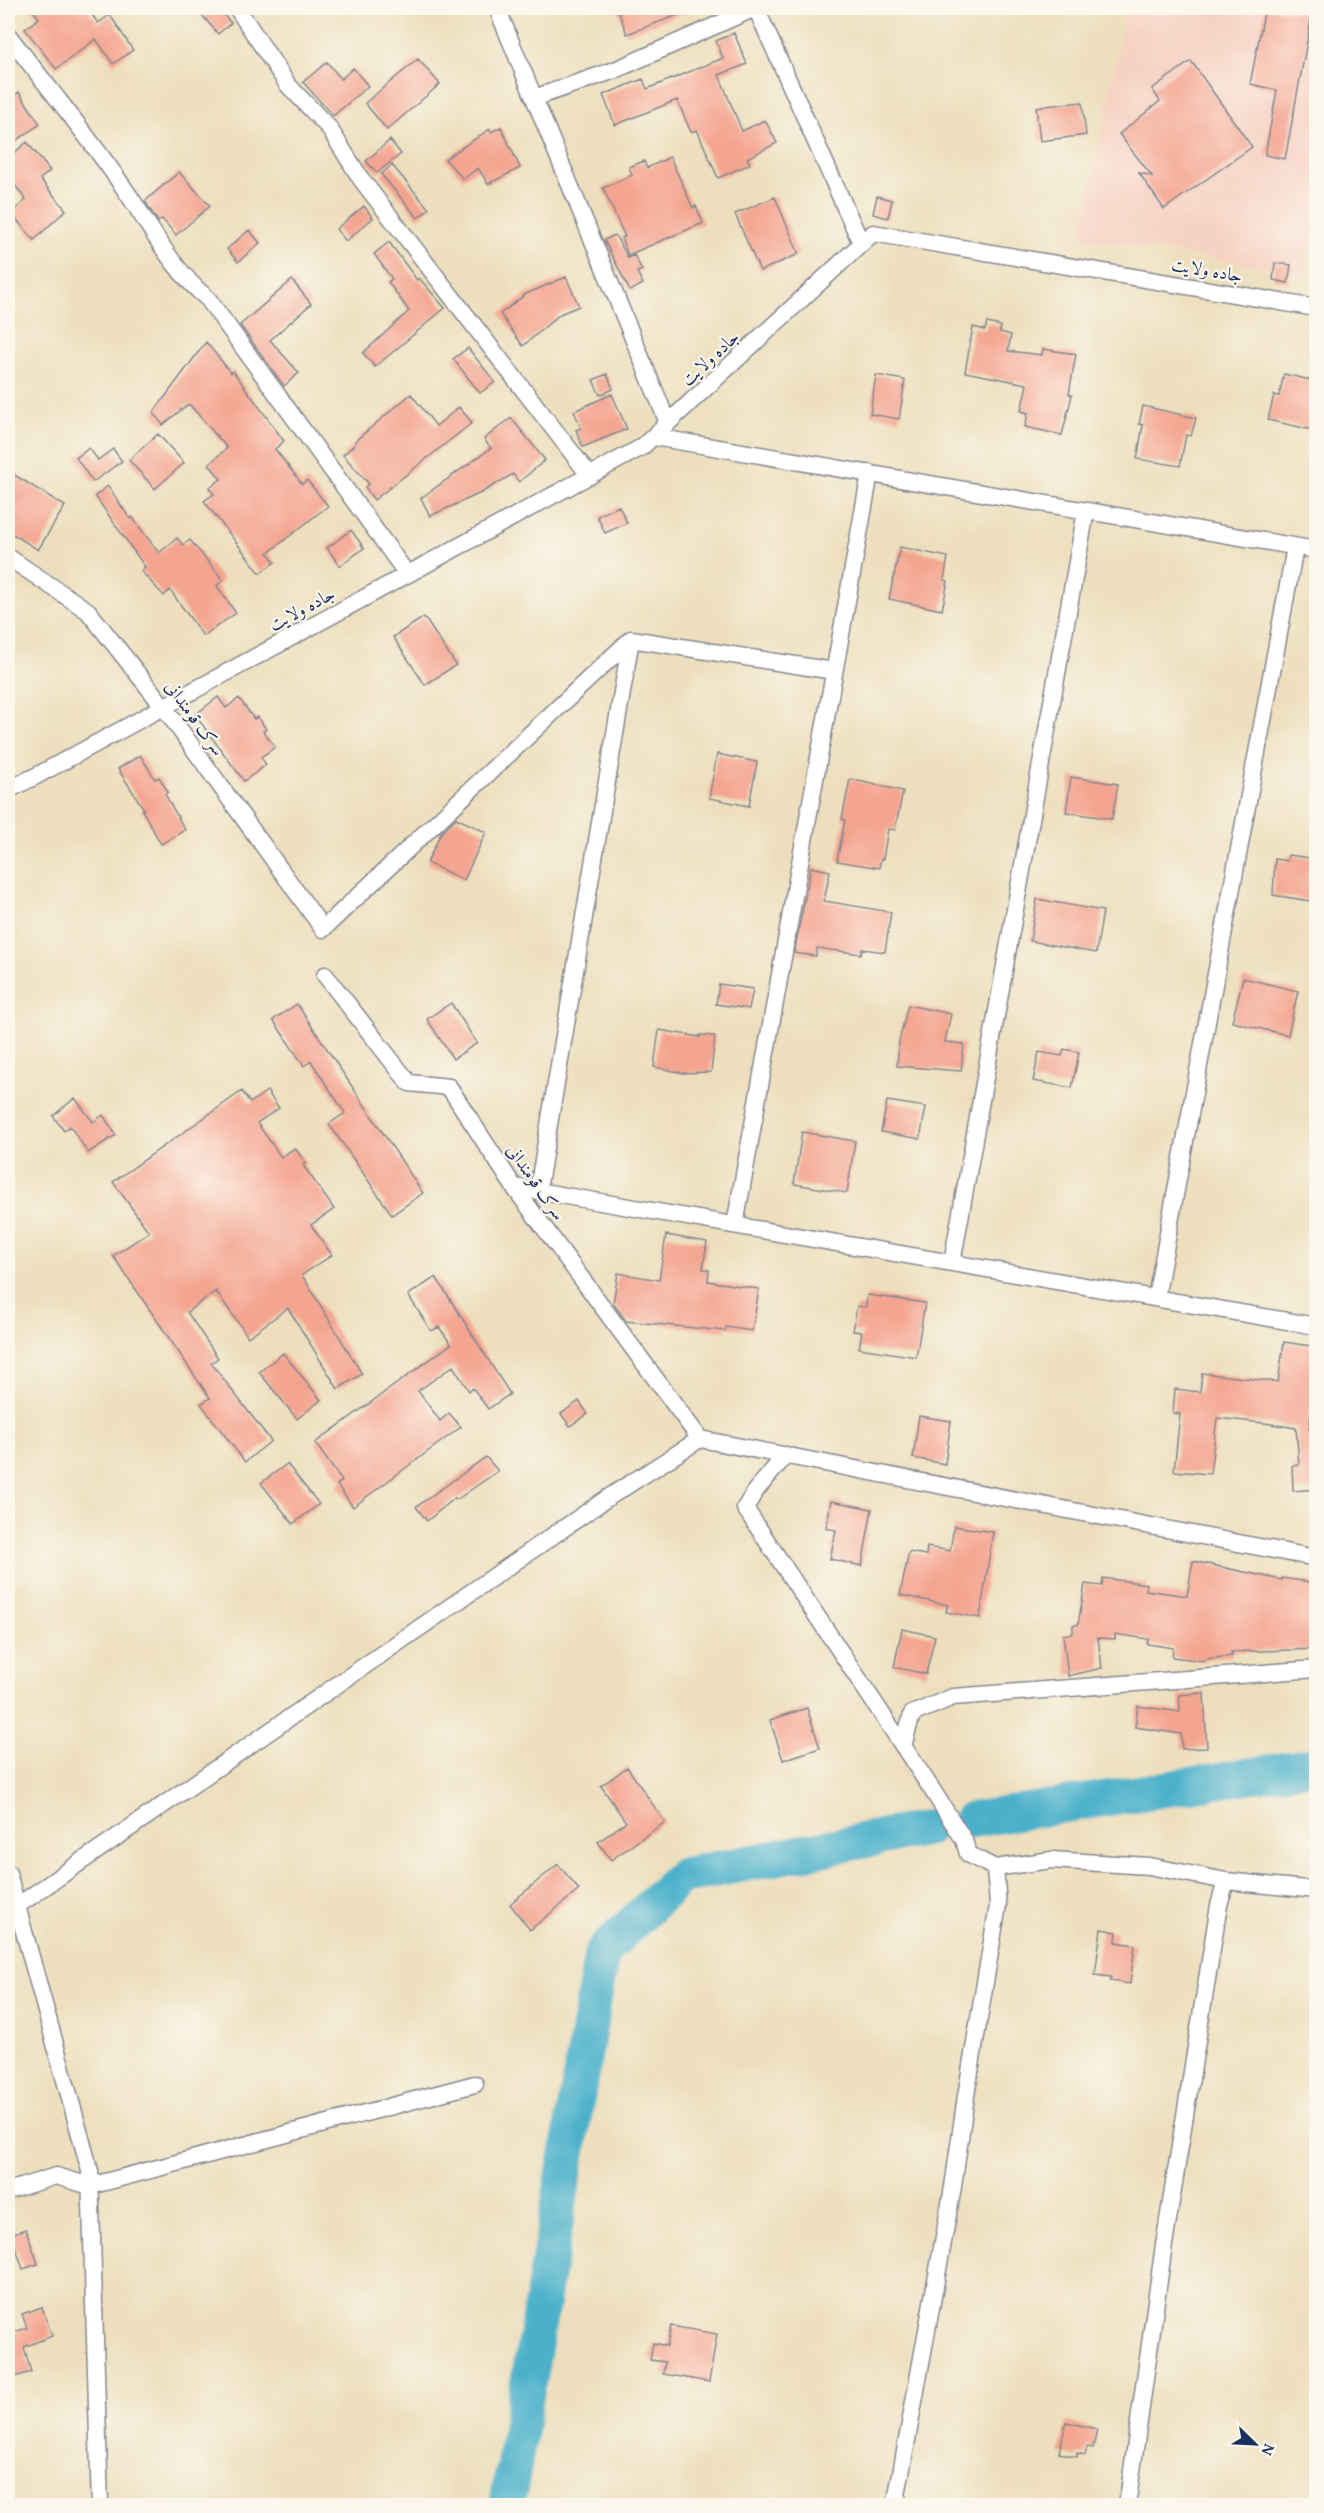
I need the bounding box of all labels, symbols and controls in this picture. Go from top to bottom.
street label: جاده ولایت [1169,250,1245,289]
street label: جاده ولایت [674,323,745,392]
street label: جاده ولایت [264,580,340,637]
street label: سرک قومندانی [159,674,232,761]
street label: سرک قومندانی [500,1138,573,1225]
north arrow [1225,2414,1285,2474]
text: N [1255,2440,1282,2460]

